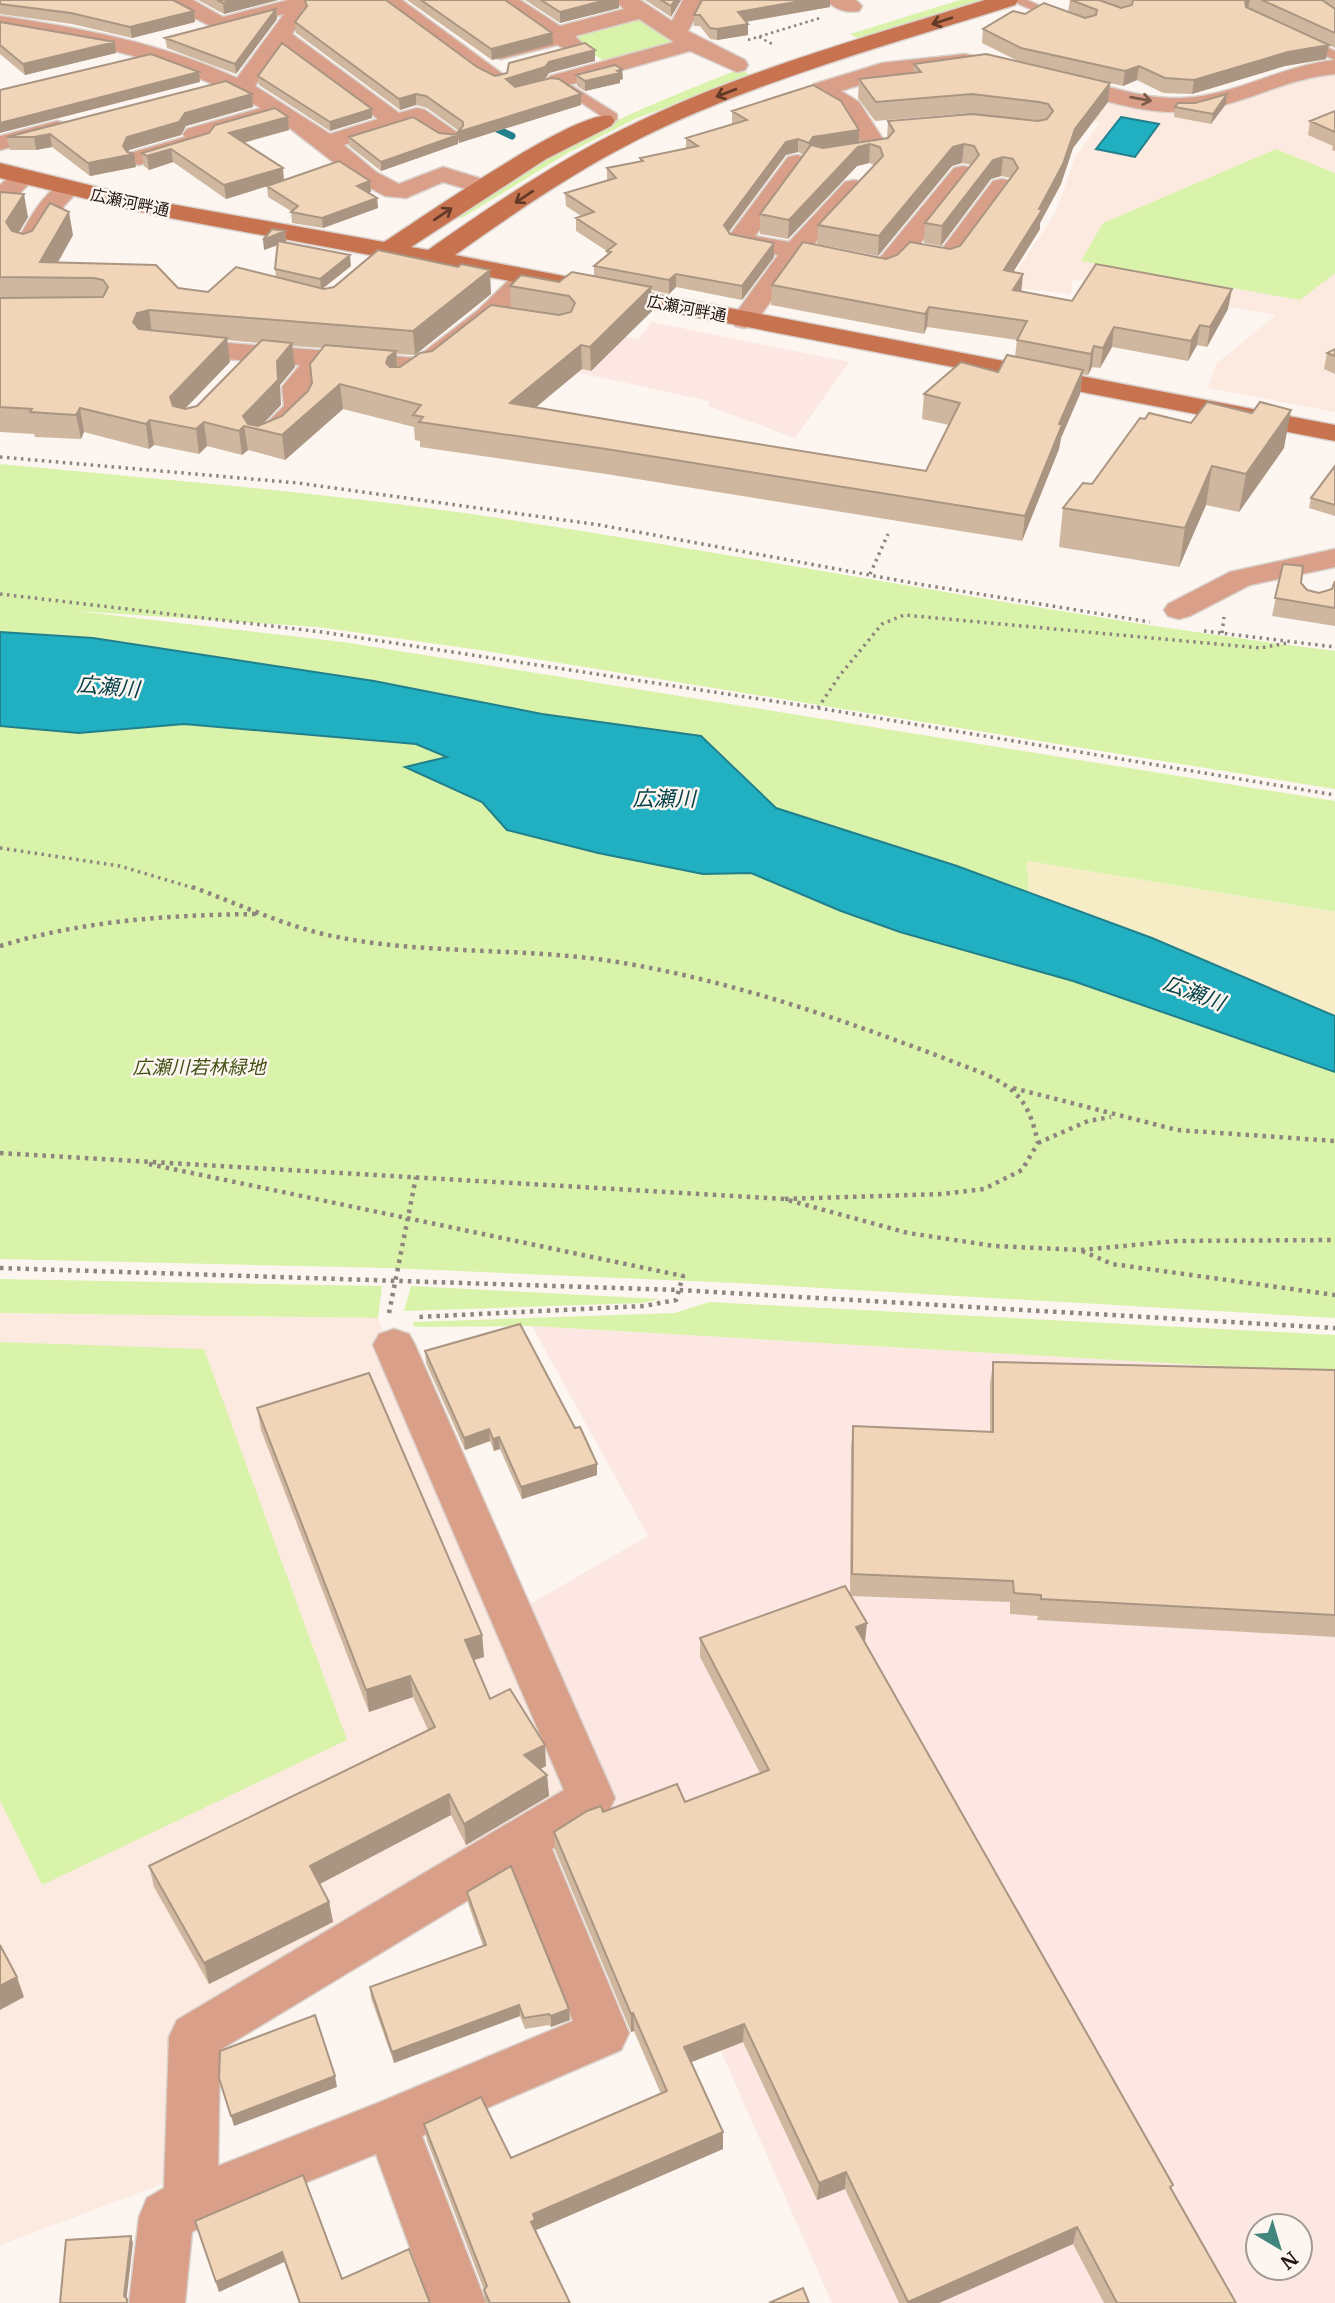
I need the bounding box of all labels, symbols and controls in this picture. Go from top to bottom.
one-way arrow [931,15,953,28]
one-way arrow [716,88,737,101]
one-way arrow [1129,93,1152,106]
street label: 広瀬河畔通 [89,184,171,220]
one-way arrow [515,189,534,204]
one-way arrow [433,207,453,221]
street label: 広瀬河畔通 [646,291,728,325]
water label: 広瀬川 [75,670,143,703]
water label: 広瀬川 [633,785,697,812]
water label: 広瀬川 [1160,969,1230,1017]
park label: 広瀬川若林緑地 [132,1055,267,1079]
north arrow [1244,2212,1314,2282]
text: N [1276,2246,1303,2274]

